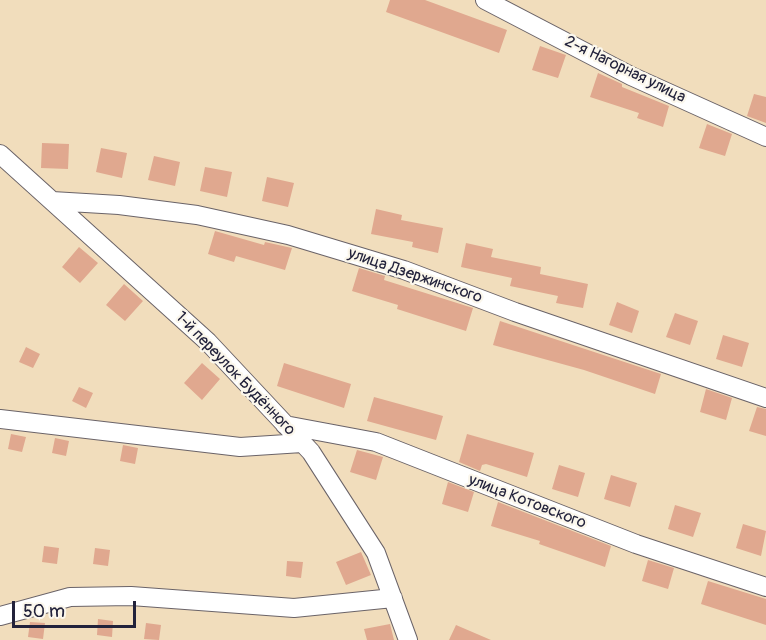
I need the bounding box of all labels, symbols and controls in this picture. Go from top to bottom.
street label: 2-я Нагорная улица [561,32,689,108]
street label: улица Дзержинского [345,244,485,308]
street label: 1-й переулок Будённого [171,308,299,440]
street label: улица Котовского [465,471,589,533]
scale bar [15,589,140,627]
text: 50 m [23,600,65,623]

